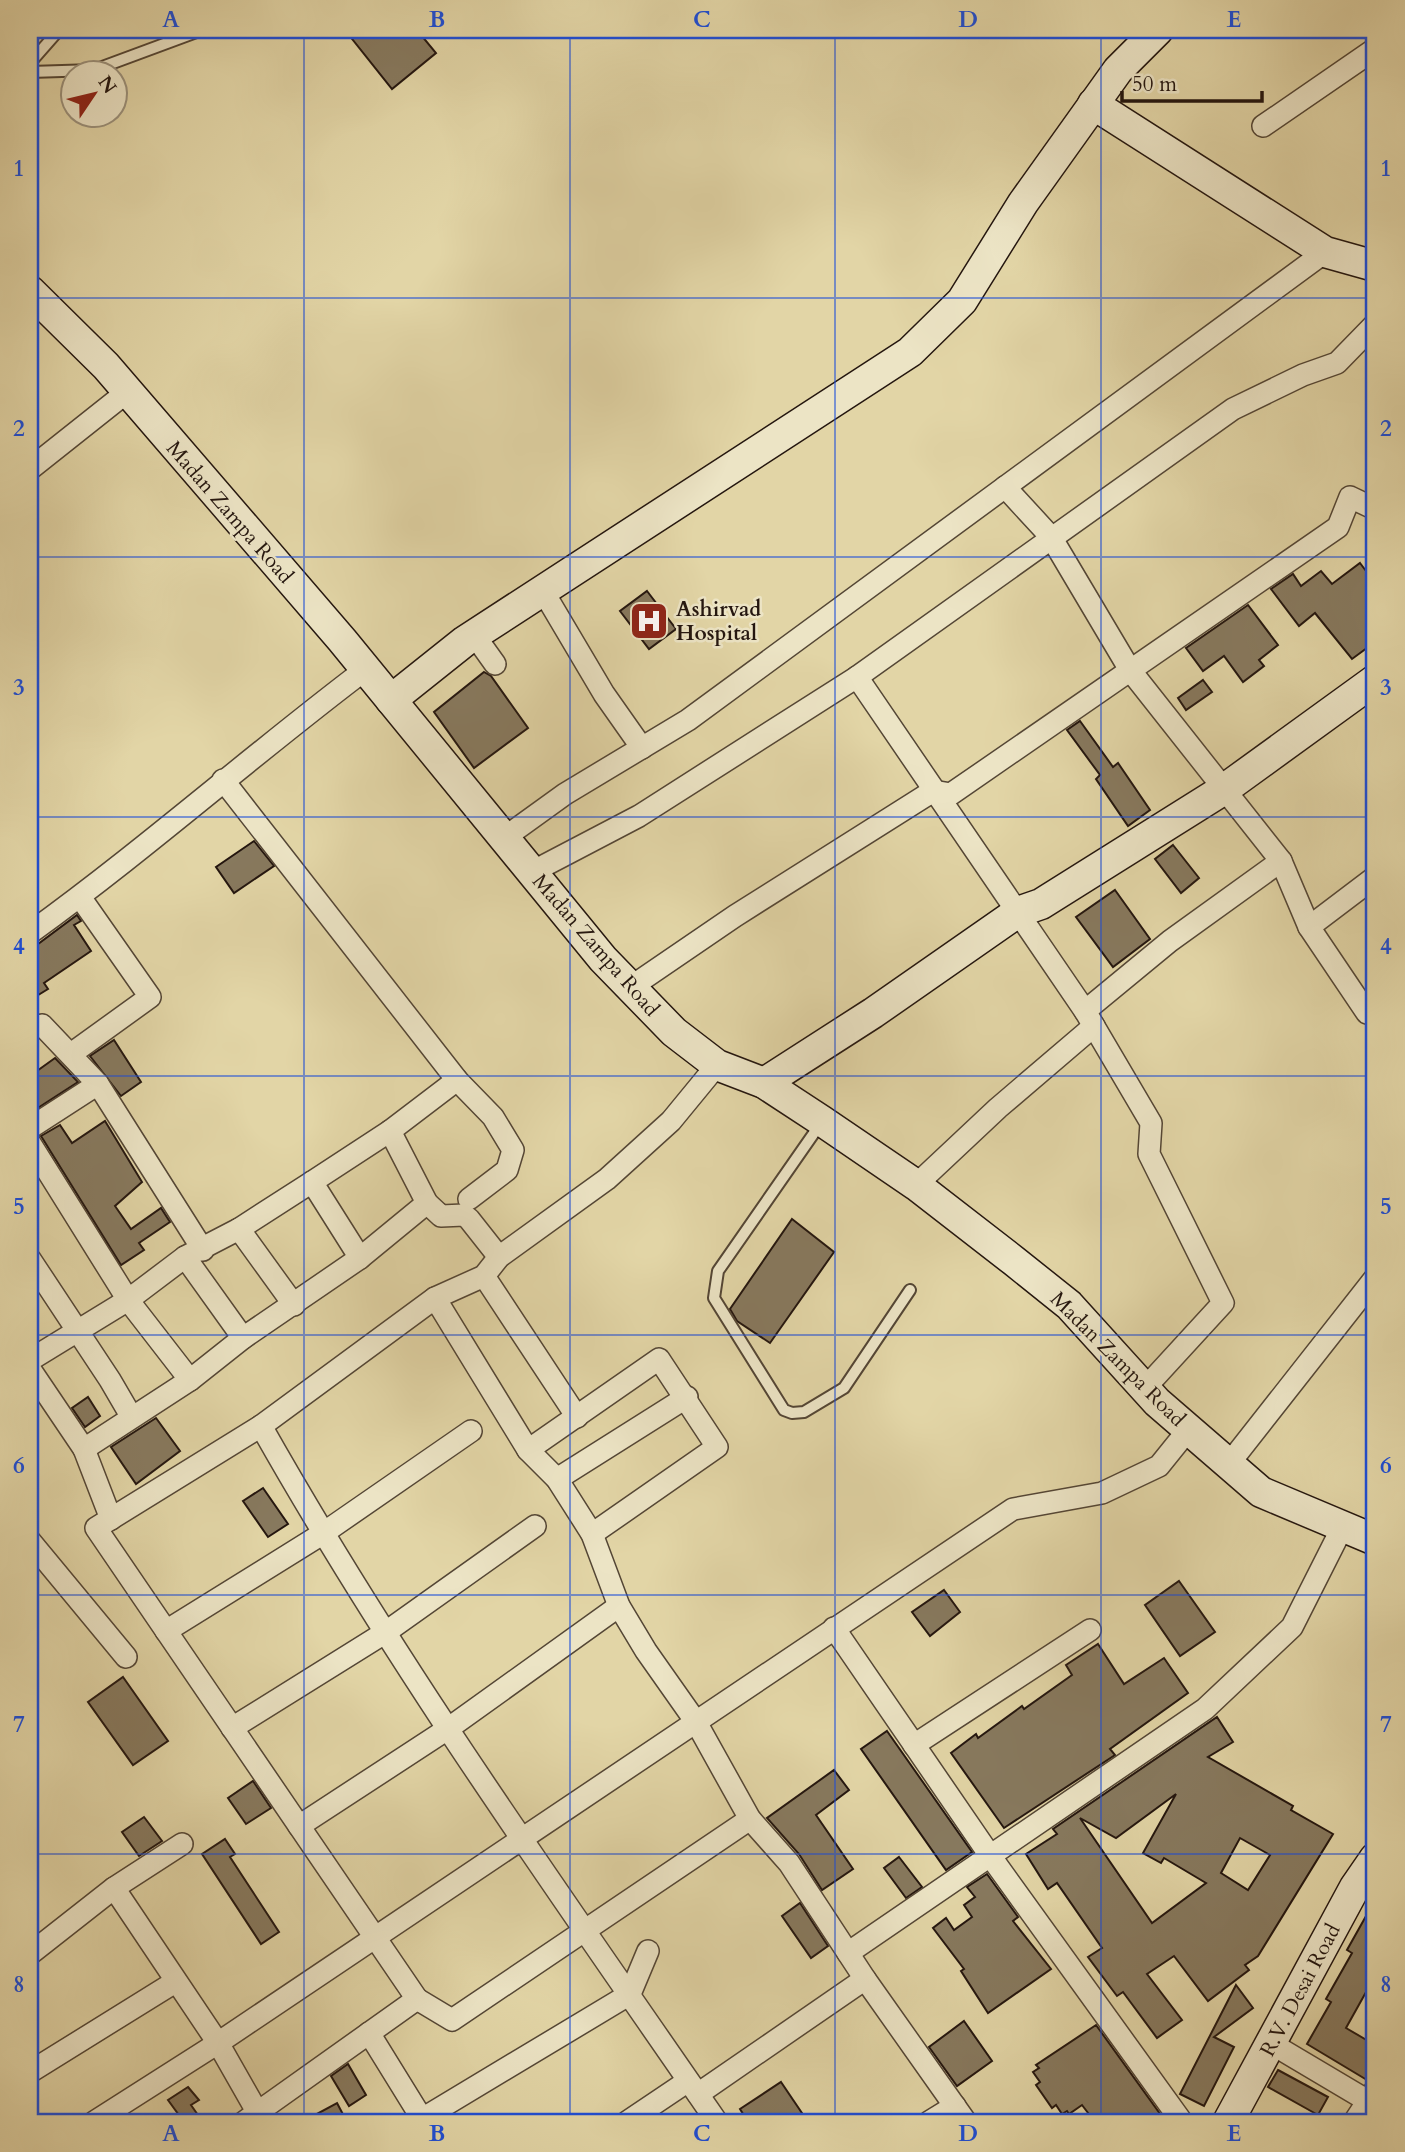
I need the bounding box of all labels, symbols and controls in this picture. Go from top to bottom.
text: A [162,4,180,35]
text: B [429,4,445,35]
text: C [693,4,711,35]
text: D [958,4,978,35]
text: E [1227,4,1241,35]
north arrow [60,60,130,130]
scale bar [1122,60,1262,104]
text: 50 m [1132,70,1177,99]
text: N [92,71,123,99]
text: 1 [13,153,25,184]
text: 1 [1380,153,1392,184]
text: 2 [13,413,25,444]
text: 2 [1380,413,1392,444]
street label: Madan Zampa Road [159,435,300,590]
place label: Ashirvad Hospital [676,595,761,648]
hospital icon: Ashirvad Hospital [628,600,670,642]
text: 3 [13,672,25,703]
text: 3 [1380,672,1392,703]
street label: Madan Zampa Road [525,868,666,1023]
text: 4 [13,931,25,962]
text: 4 [1380,931,1392,962]
text: 5 [13,1191,25,1222]
text: 5 [1380,1191,1392,1222]
street label: Madan Zampa Road [1044,1285,1192,1433]
text: 6 [13,1450,25,1481]
text: 6 [1380,1450,1392,1481]
text: 7 [13,1709,25,1740]
text: 7 [1380,1709,1392,1740]
street label: R.V. Desai Road [1253,1919,1348,2062]
text: 8 [13,1969,25,2000]
text: 8 [1380,1969,1392,2000]
text: A [162,2118,180,2149]
text: B [429,2118,445,2149]
text: C [693,2118,711,2149]
text: D [958,2118,978,2149]
text: E [1227,2118,1241,2149]

